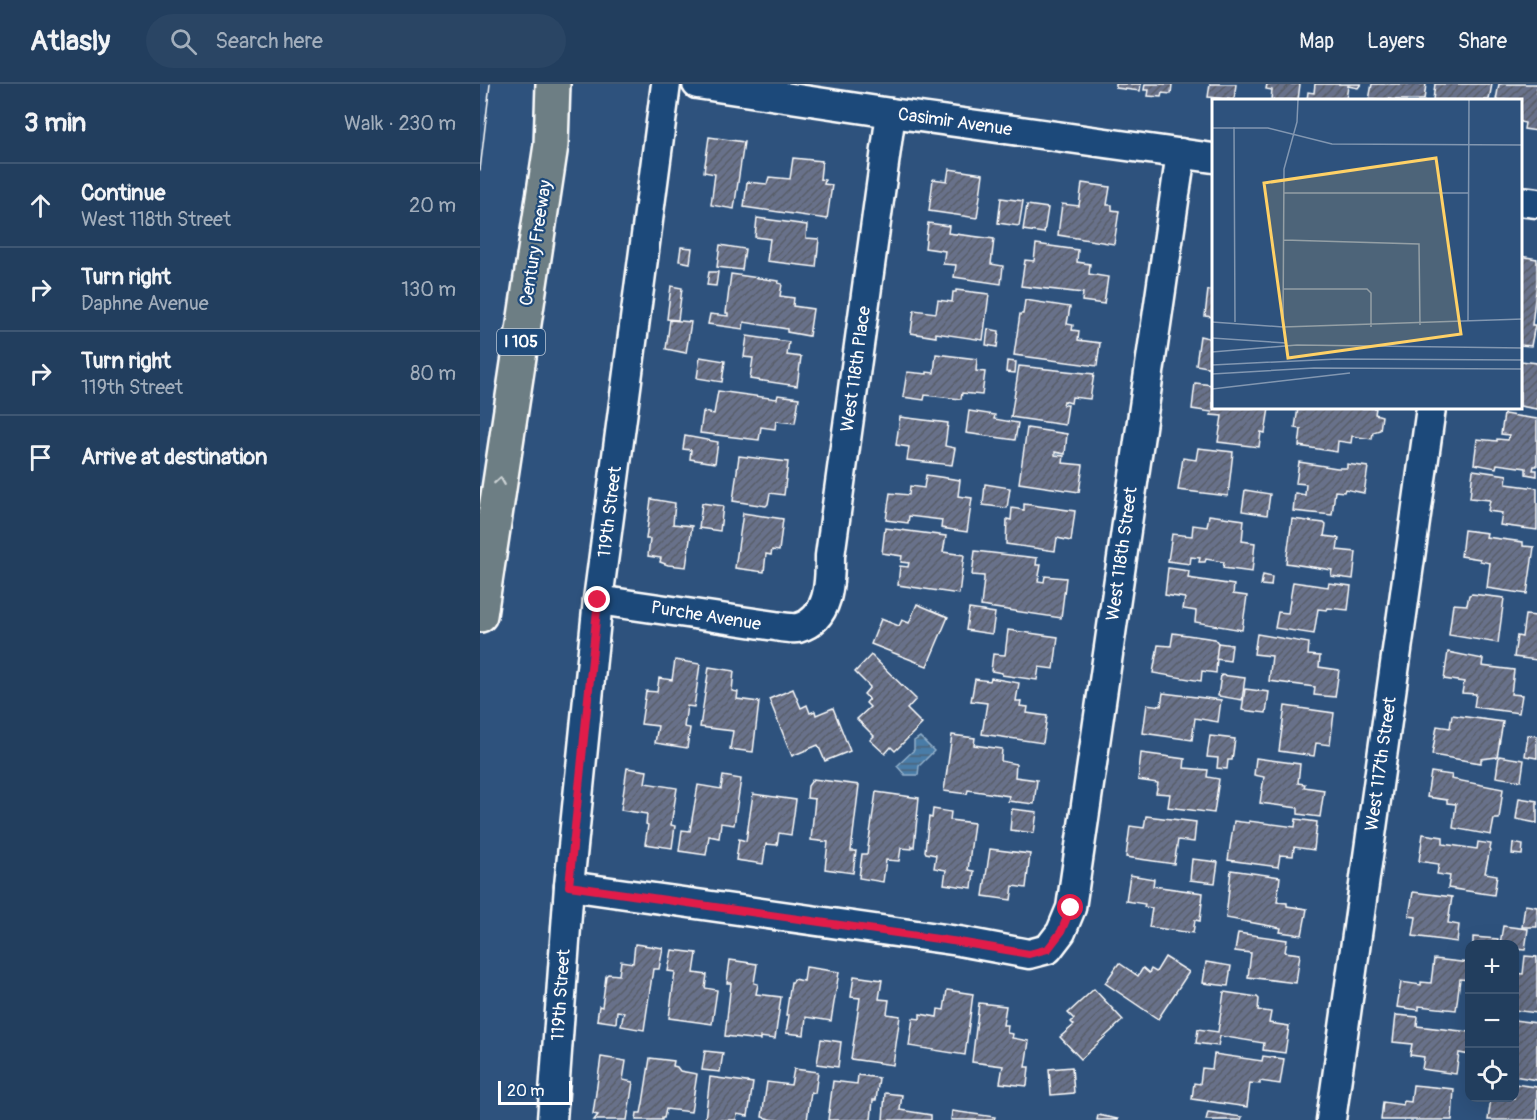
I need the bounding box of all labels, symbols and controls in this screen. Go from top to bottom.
search box [146,14,566,68]
text: Atlasly [30,24,110,59]
icon: search [167,25,200,58]
text: Search here [215,27,323,55]
text: Map [1299,28,1334,55]
text: Layers [1367,28,1425,55]
text: Share [1458,28,1507,55]
inset map [1212,99,1522,410]
street label: Casimir Avenue [896,103,1014,141]
text: 3 min [24,107,86,139]
text: Walk · 230 m [344,111,456,136]
street label: Century Freeway [515,178,557,307]
text: Continue [81,179,165,207]
icon: ahead [24,189,57,222]
text: 20 m [409,193,456,218]
text: West 118th Street [81,207,231,232]
text: Turn right [81,263,171,291]
icon: right [24,273,57,306]
text: 130 m [401,277,456,302]
text: Daphne Avenue [81,291,209,316]
street label: West 118th Place [836,304,876,433]
road number: I 105 [497,329,545,355]
text: Turn right [81,347,171,375]
icon: right [24,357,57,390]
text: 80 m [410,361,456,386]
text: 119th Street [81,375,183,400]
icon: arrive [24,441,57,474]
text: Arrive at destination [81,443,267,471]
street label: 119th Street [593,464,627,559]
one-way arrow [494,476,506,486]
street label: West 118th Street [1101,485,1143,622]
route end [584,586,610,612]
street label: Purche Avenue [649,596,763,636]
street label: West 117th Street [1360,695,1402,833]
route start [1057,894,1083,920]
map controls [1465,940,1519,1102]
button: + [1465,940,1519,994]
street label: 119th Street [546,948,576,1042]
button: − [1465,994,1519,1048]
button: locate [1465,1048,1519,1102]
scale bar [498,1078,572,1106]
text: 20 m [507,1081,545,1101]

